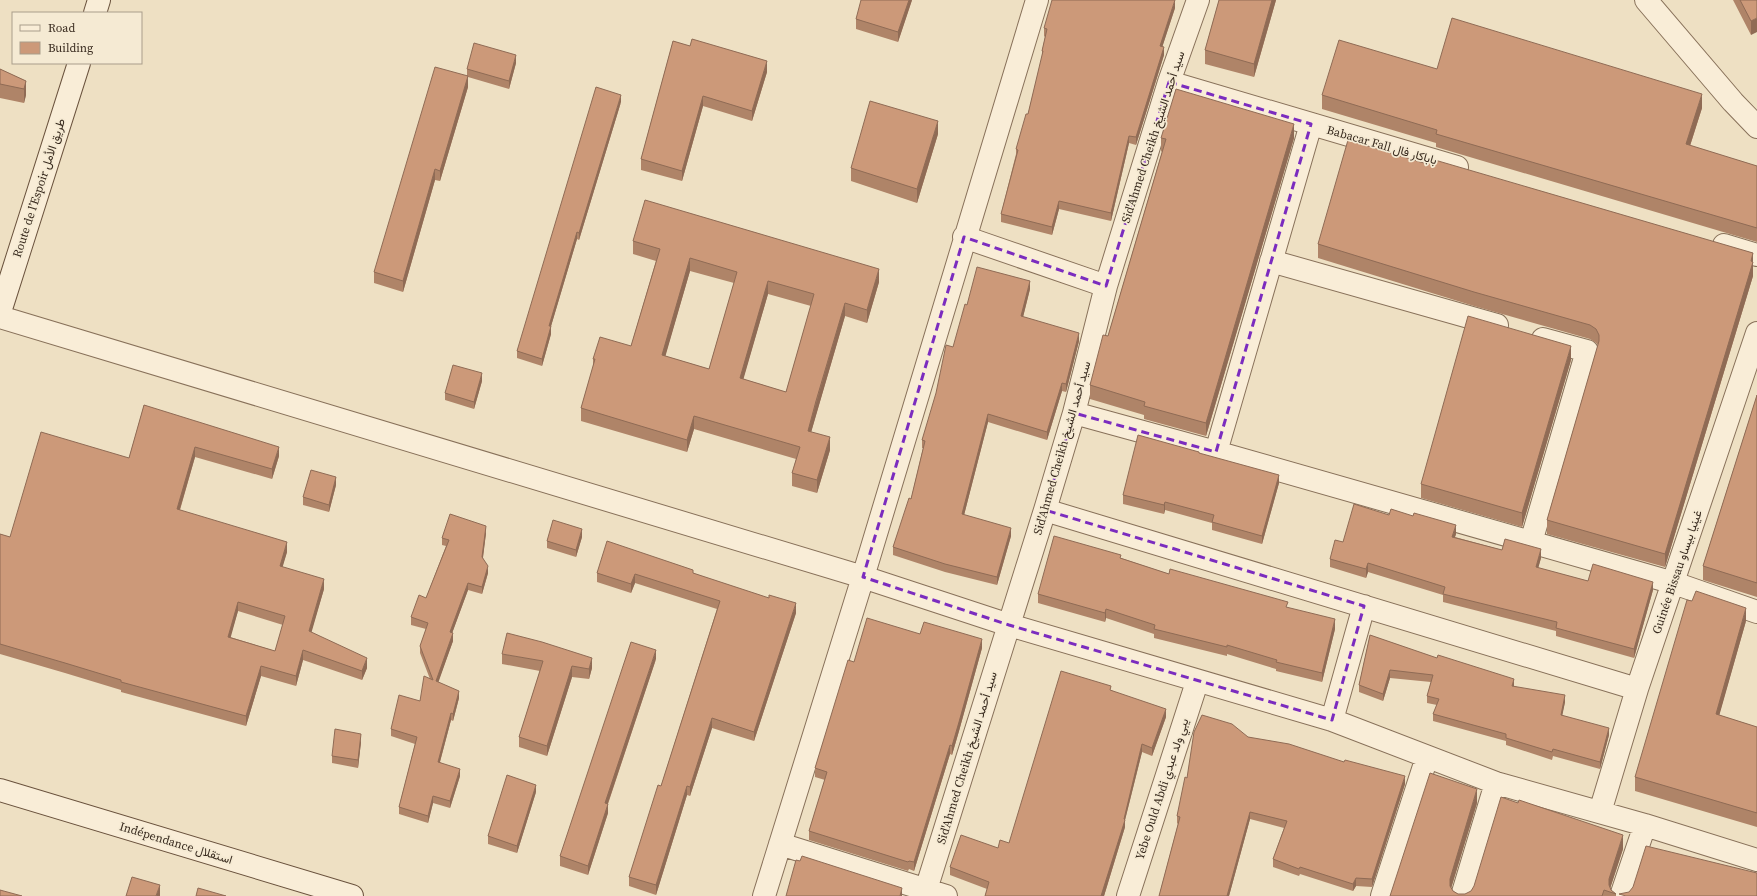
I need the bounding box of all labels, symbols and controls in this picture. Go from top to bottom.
legend [12,12,142,64]
text: Road [48,20,75,36]
text: Building [48,40,93,56]
street label: Sid'Ahmed Cheikh سيد أحمد الشيخ [1118,49,1189,225]
street label: Route de l’Espoir طريق الأمل [9,116,69,260]
street label: Babacar Fall باباكار فال [1325,122,1439,168]
street label: Sid'Ahmed Cheikh سيد أحمد الشيخ [1030,359,1095,537]
street label: Guinée Bissau غينيا بيساو [1648,508,1706,636]
street label: Sid'Ahmed Cheikh سيد أحمد الشيخ [933,670,1002,847]
street label: Yebe Ould Abdi يبي ولد عبدي [1132,716,1194,862]
street label: Indépendance استقلال [118,818,234,868]

